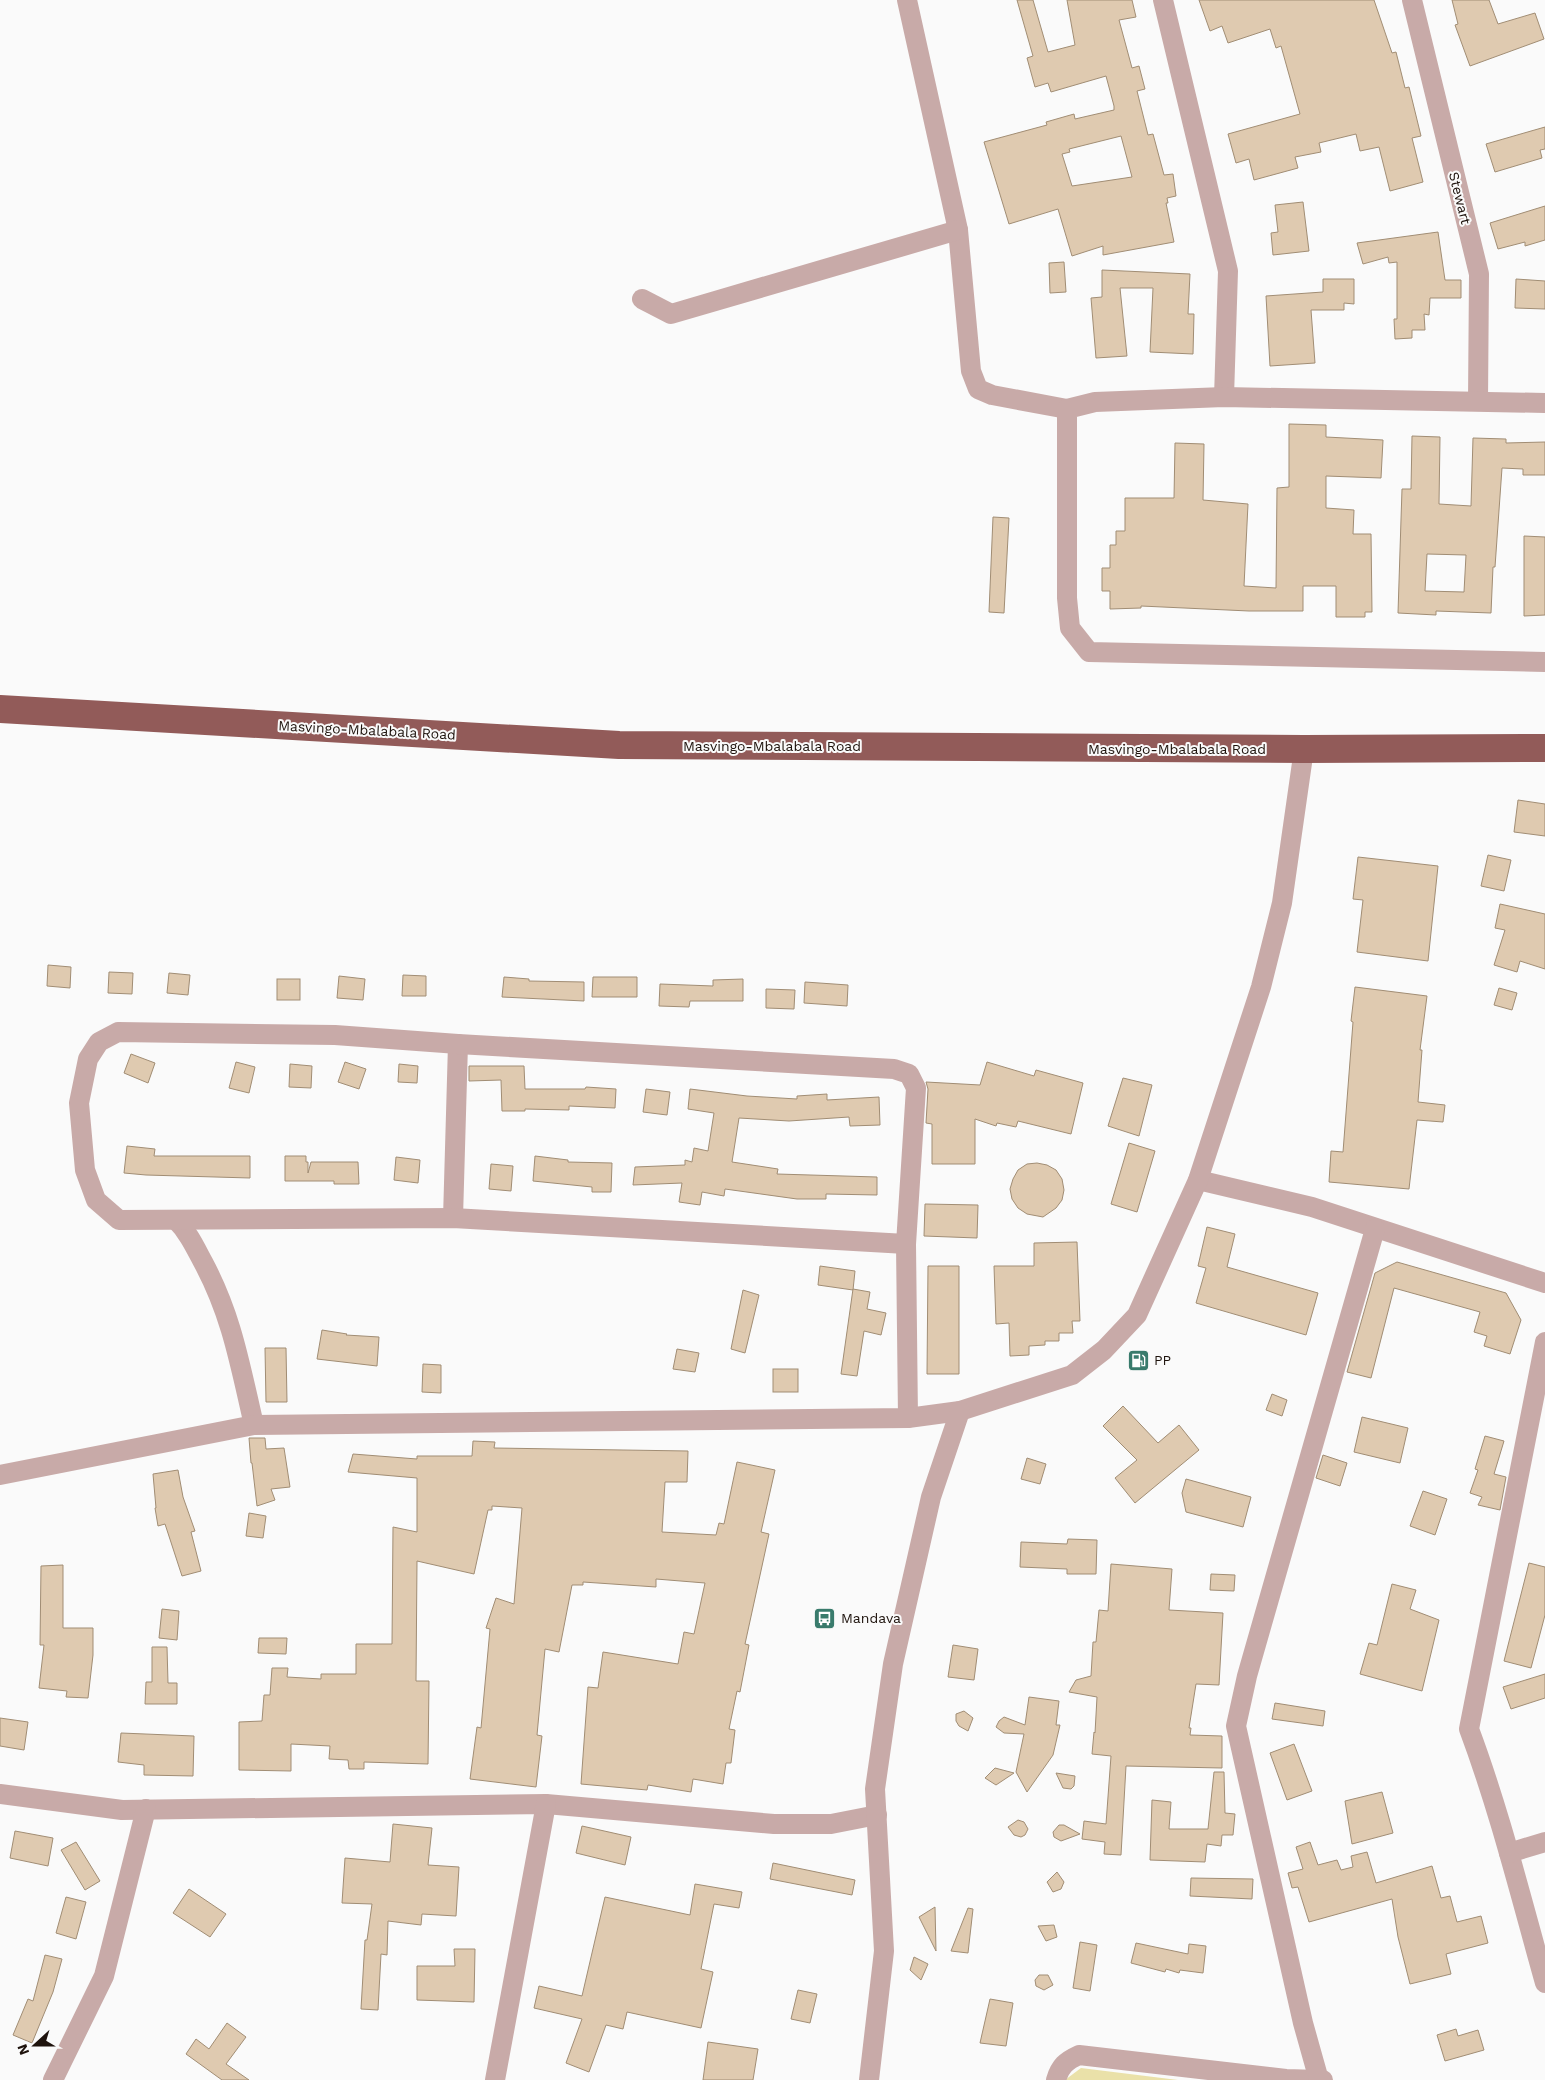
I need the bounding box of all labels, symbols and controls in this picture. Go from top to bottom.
street label: Stewart [1446,170,1474,226]
street label: Masvingo-Mbalabala Road [278,717,456,743]
street label: Masvingo-Mbalabala Road [683,738,861,754]
street label: Masvingo-Mbalabala Road [1088,741,1266,757]
fuel station icon: PP [1126,1348,1150,1372]
place label: PP [1154,1352,1171,1368]
bus stop icon: Mandava [813,1606,837,1630]
place label: Mandava [841,1610,901,1626]
north arrow [10,2020,60,2070]
text: N [14,2042,32,2057]

